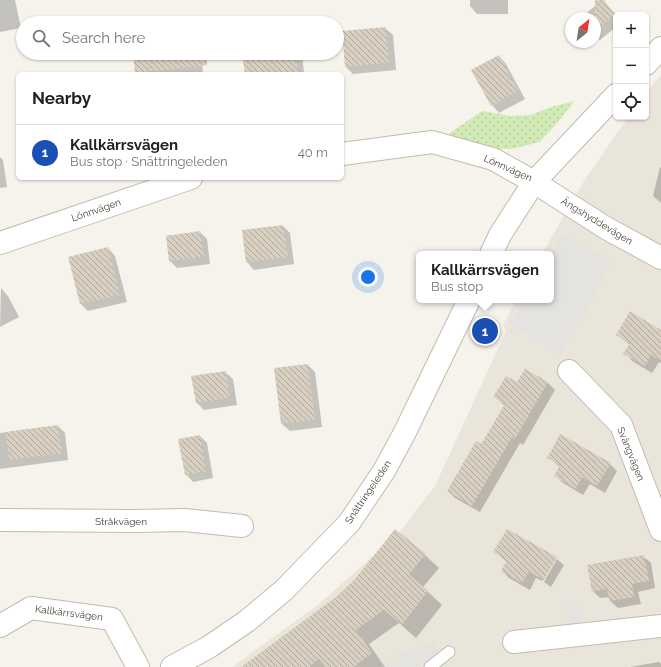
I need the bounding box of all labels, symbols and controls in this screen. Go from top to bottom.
north arrow [565,12,601,48]
map controls [613,12,649,120]
button: + [613,12,649,48]
search box [16,16,344,60]
icon: search [30,27,52,49]
text: Search here [62,29,145,47]
button: − [613,48,649,84]
button: locate [613,84,649,120]
text: Nearby [32,88,91,108]
text: Kallkärrsvägen [70,136,178,154]
text: 1 [42,145,48,160]
text: 40 m [298,145,328,160]
street label: Lönnvägen [482,152,534,184]
text: Bus stop · Snättringeleden [70,154,228,169]
street label: Ängshyddevägen [559,195,635,247]
street label: Lönnvägen [70,196,122,224]
popup [416,251,554,303]
text: Kallkärrsvägen [431,261,539,279]
your location [358,267,378,287]
text: Bus stop [431,279,483,294]
pin: 1 [472,316,498,346]
street label: Svängvägen [615,425,647,483]
street label: Snättringeleden [343,458,393,526]
street label: Stråkvägen [95,516,147,527]
street label: Kallkärrsvägen [34,603,104,623]

